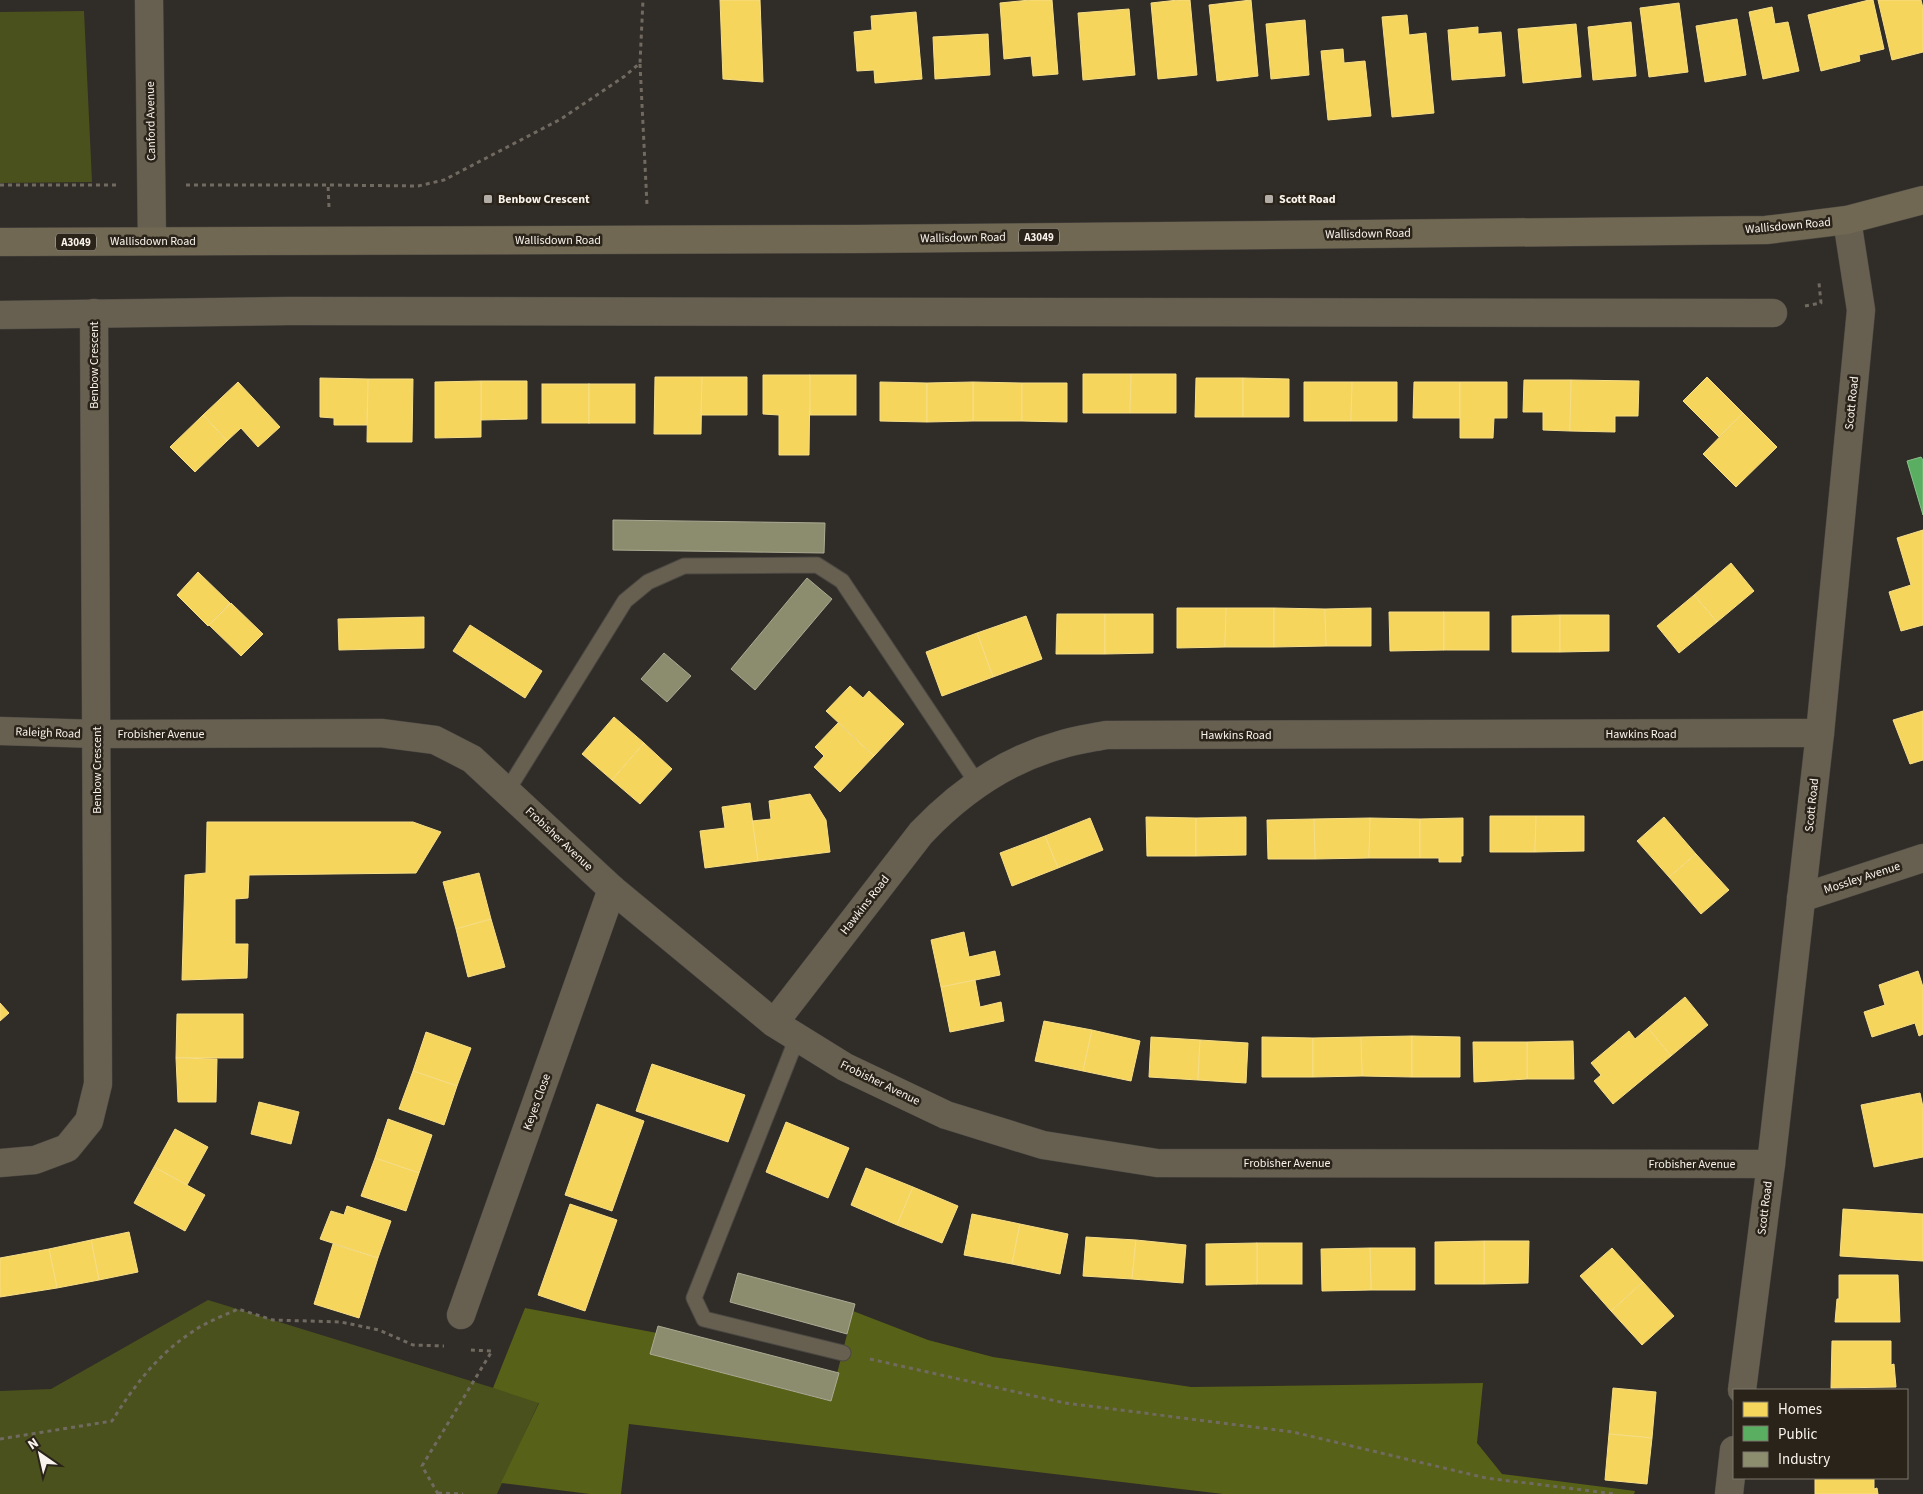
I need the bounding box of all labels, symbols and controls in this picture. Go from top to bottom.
street label: Canford Avenue [142,81,160,161]
place label: Benbow Crescent [498,191,590,208]
place label: Scott Road [1279,191,1336,208]
marker: Benbow Crescent [482,193,494,205]
marker: Scott Road [1263,193,1275,205]
street label: Wallisdown Road [1744,214,1832,238]
street label: Wallisdown Road [1325,225,1411,243]
road number: A3049 [1019,228,1059,246]
street label: Wallisdown Road [920,229,1006,247]
street label: Wallisdown Road [515,232,601,249]
road number: A3049 [56,233,96,250]
street label: Wallisdown Road [110,233,196,250]
street label: Benbow Crescent [86,321,103,409]
street label: Scott Road [1841,375,1863,431]
street label: Raleigh Road [15,723,81,743]
street label: Benbow Crescent [89,726,106,814]
street label: Frobisher Avenue [118,726,204,743]
street label: Hawkins Road [1605,726,1677,743]
street label: Hawkins Road [1200,727,1272,744]
street label: Scott Road [1801,777,1823,833]
street label: Frobisher Avenue [521,803,597,875]
street label: Mossley Avenue [1822,858,1902,898]
street label: Hawkins Road [836,872,894,938]
street label: Frobisher Avenue [837,1056,923,1110]
street label: Keyes Close [519,1071,555,1133]
street label: Frobisher Avenue [1244,1155,1330,1172]
street label: Frobisher Avenue [1649,1156,1735,1173]
street label: Scott Road [1753,1180,1777,1236]
legend [1733,1389,1908,1479]
text: Homes [1778,1399,1822,1420]
text: Public [1778,1424,1817,1445]
north arrow [15,1429,65,1479]
text: N [24,1433,43,1455]
text: Industry [1778,1449,1830,1470]

